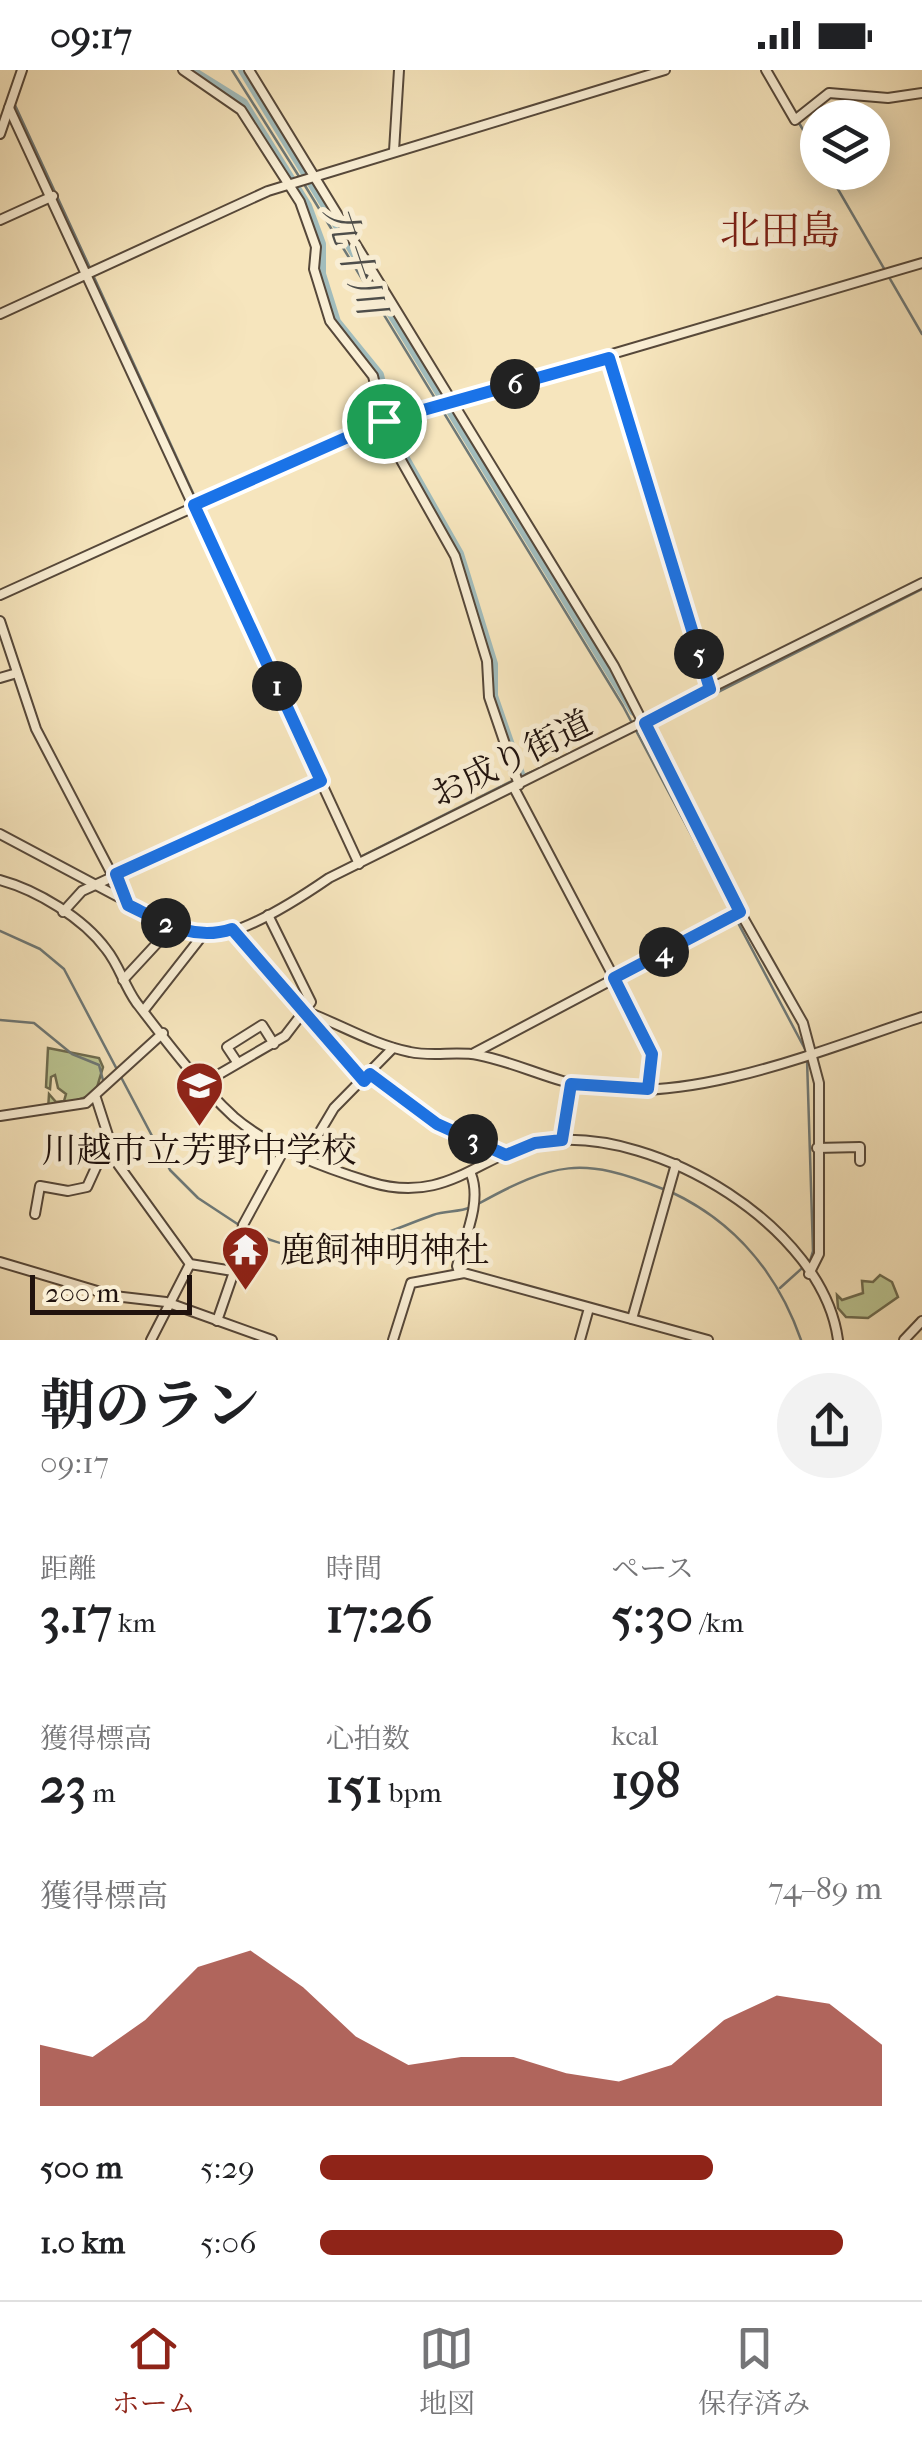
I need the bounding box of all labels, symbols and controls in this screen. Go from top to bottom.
text: 09:17 [50,13,132,58]
map controls [800,100,890,190]
button: layers [800,100,890,190]
water label: 九十川 [315,199,396,325]
district label: 北田島 [720,208,840,254]
pin: 6 [490,359,540,409]
text: 6 [507,367,523,400]
pin [342,379,427,464]
icon: arrive [357,394,412,449]
pin: 5 [674,629,724,679]
text: 5 [693,637,705,670]
pin: 1 [252,661,302,711]
text: 1 [272,669,282,702]
street label: お成り街道 [423,702,599,816]
pin: 2 [141,898,191,948]
text: 2 [159,906,173,939]
pin: 4 [639,927,689,977]
text: 4 [656,935,672,968]
school or university icon: 川越市立芳野中学校 [173,1060,225,1128]
pin: 3 [448,1114,498,1164]
text: 3 [467,1122,479,1155]
place label: 川越市立芳野中学校 [41,1130,357,1171]
temple icon: 鹿飼神明神社 [219,1224,271,1292]
place label: 鹿飼神明神社 [280,1230,490,1271]
scale bar [30,1270,192,1314]
text: 200 m [45,1276,120,1309]
button: share [777,1373,882,1478]
text: 朝のラン [40,1374,260,1438]
text: 09:17 [40,1444,109,1481]
text: 距離 [40,1552,96,1585]
text: 時間 [326,1552,382,1585]
text: ペース [611,1552,694,1585]
text: 3.17 [40,1586,112,1645]
text: 17:26 [326,1586,433,1645]
text: 5:30 [611,1586,693,1645]
text: km [112,1606,156,1639]
text: /km [693,1606,744,1639]
text: kcal [611,1719,658,1752]
text: 獲得標高 [40,1722,152,1755]
text: 心拍数 [326,1722,410,1755]
text: 198 [611,1752,681,1811]
text: 23 [40,1756,86,1815]
text: 151 [326,1756,383,1815]
text: m [86,1776,116,1809]
text: bpm [383,1776,442,1809]
text: 74–89 m [768,1870,882,1907]
text: 獲得標高 [40,1878,168,1915]
text: 500 m [40,2149,123,2186]
text: 5:29 [200,2149,255,2186]
text: 1.0 km [40,2224,125,2261]
text: 5:06 [200,2224,257,2261]
tab: ホーム [112,2321,196,2421]
tab: 地図 [419,2321,475,2421]
tab: 保存済み [698,2321,810,2421]

